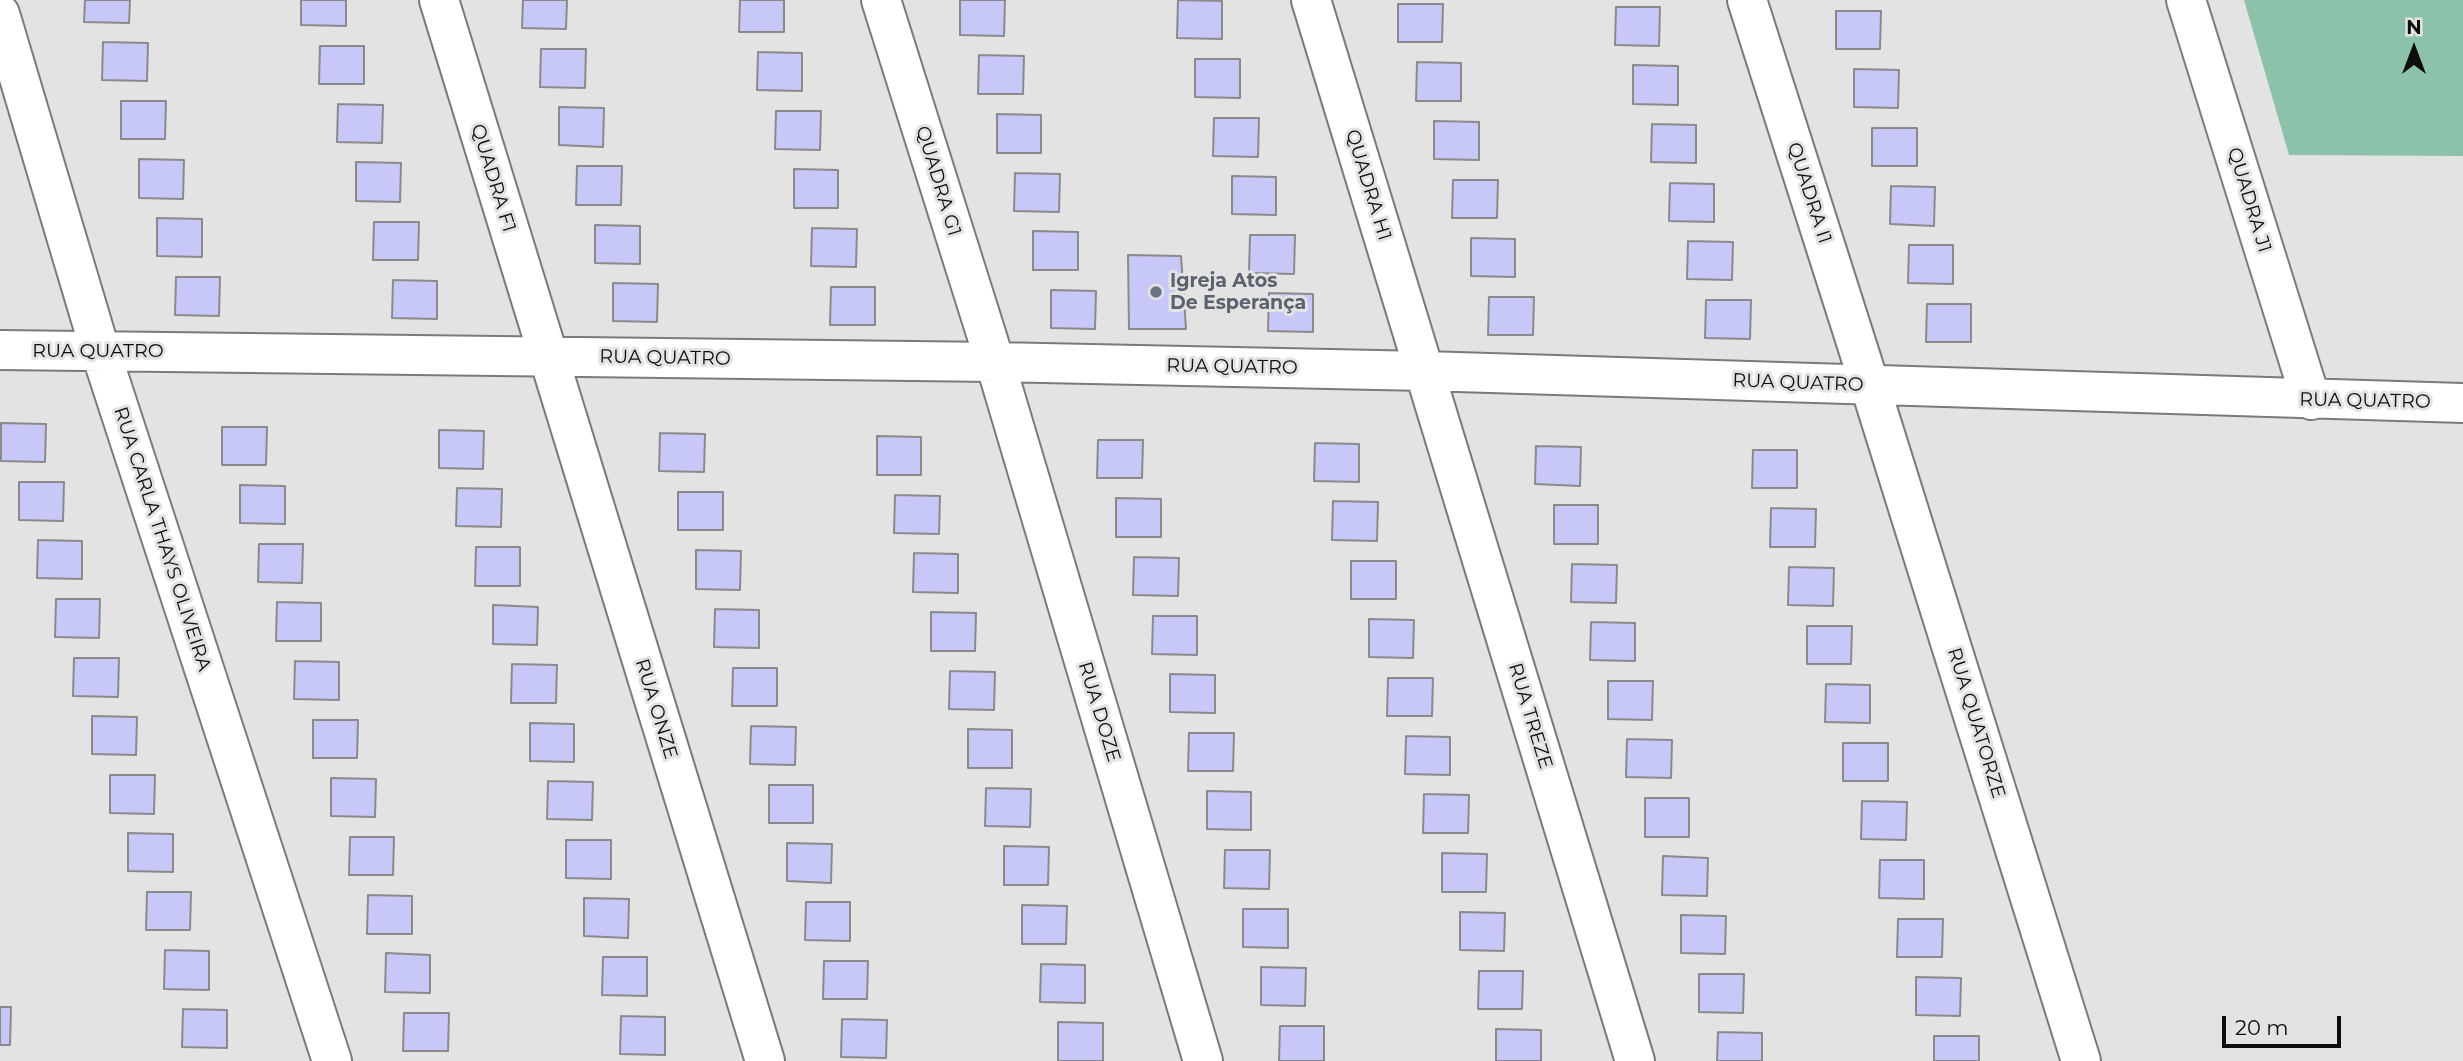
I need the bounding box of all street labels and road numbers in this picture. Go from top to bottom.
street label: QUADRA F1 [466,121,520,235]
street label: QUADRA G1 [910,123,966,239]
street label: QUADRA H1 [1340,127,1396,243]
street label: QUADRA I1 [1782,140,1836,246]
street label: QUADRA J1 [2222,145,2276,255]
street label: RUA QUATRO [32,340,164,362]
street label: RUA QUATRO [599,345,731,371]
street label: RUA QUATRO [1166,354,1298,380]
street label: RUA QUATRO [1732,369,1864,397]
street label: RUA QUATRO [2299,388,2431,414]
street label: RUA CARLA THAYS OLIVEIRA [108,404,216,674]
street label: RUA QUATORZE [1942,645,2010,801]
street label: RUA ONZE [630,656,682,762]
street label: RUA DOZE [1073,659,1125,765]
street label: RUA TREZE [1503,660,1557,772]

